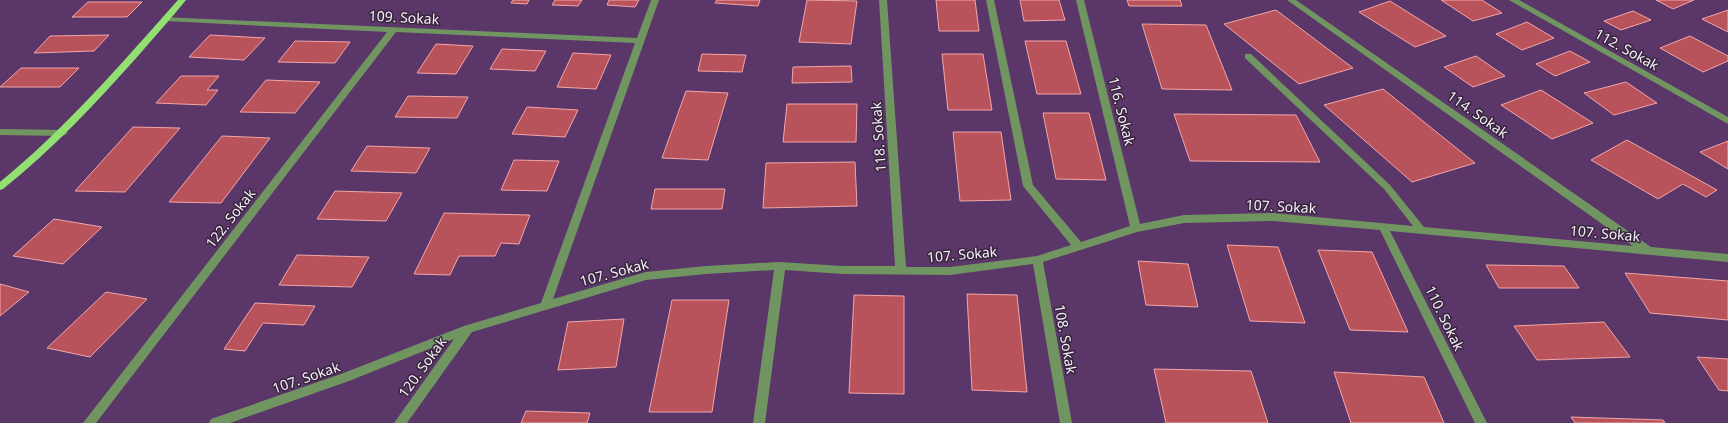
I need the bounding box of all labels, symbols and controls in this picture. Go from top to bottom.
street label: 109. Sokak [368,6,440,28]
street label: 112. Sokak [1592,24,1663,75]
street label: 116. Sokak [1104,75,1140,148]
street label: 114. Sokak [1444,86,1513,142]
street label: 118. Sokak [866,101,890,173]
street label: 122. Sokak [201,184,259,252]
street label: 107. Sokak [1245,195,1317,217]
street label: 107. Sokak [1569,220,1641,246]
street label: 107. Sokak [926,241,998,267]
street label: 107. Sokak [578,254,651,290]
street label: 110. Sokak [1421,282,1469,354]
street label: 108. Sokak [1051,303,1082,376]
street label: 120. Sokak [394,333,451,401]
street label: 107. Sokak [270,356,343,397]

